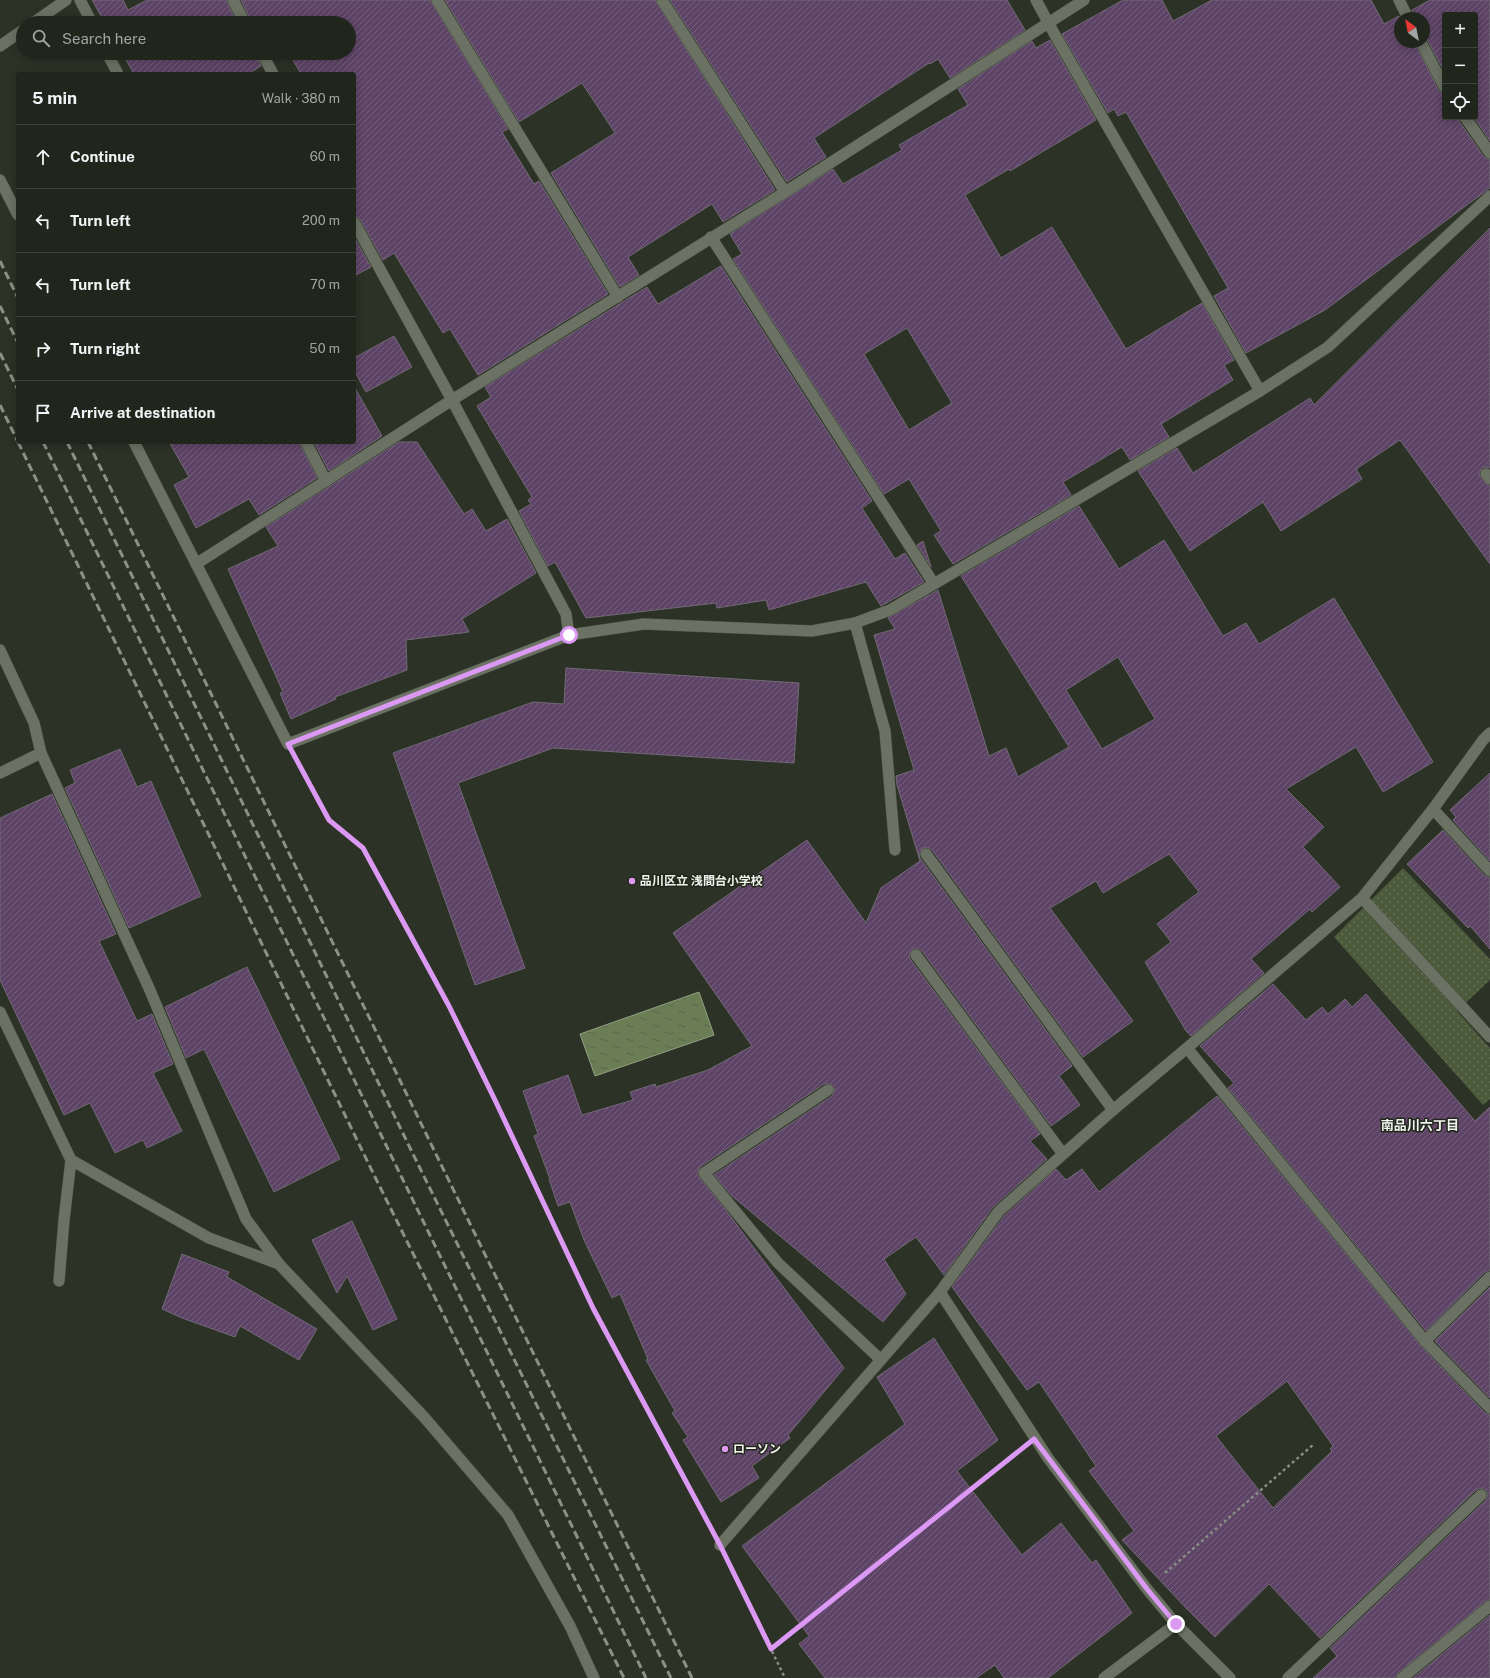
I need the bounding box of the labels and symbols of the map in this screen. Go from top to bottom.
north arrow [1394,12,1430,48]
route start [560,626,578,644]
place label: 品川区立 浅間台小学校 [640,874,763,888]
marker: 品川区立 浅間台小学校 [627,876,637,886]
district label: 南品川六丁目 [1381,1118,1459,1133]
place label: ローソン [733,1442,781,1456]
marker: ローソン [720,1444,730,1454]
route end [1167,1615,1185,1633]

